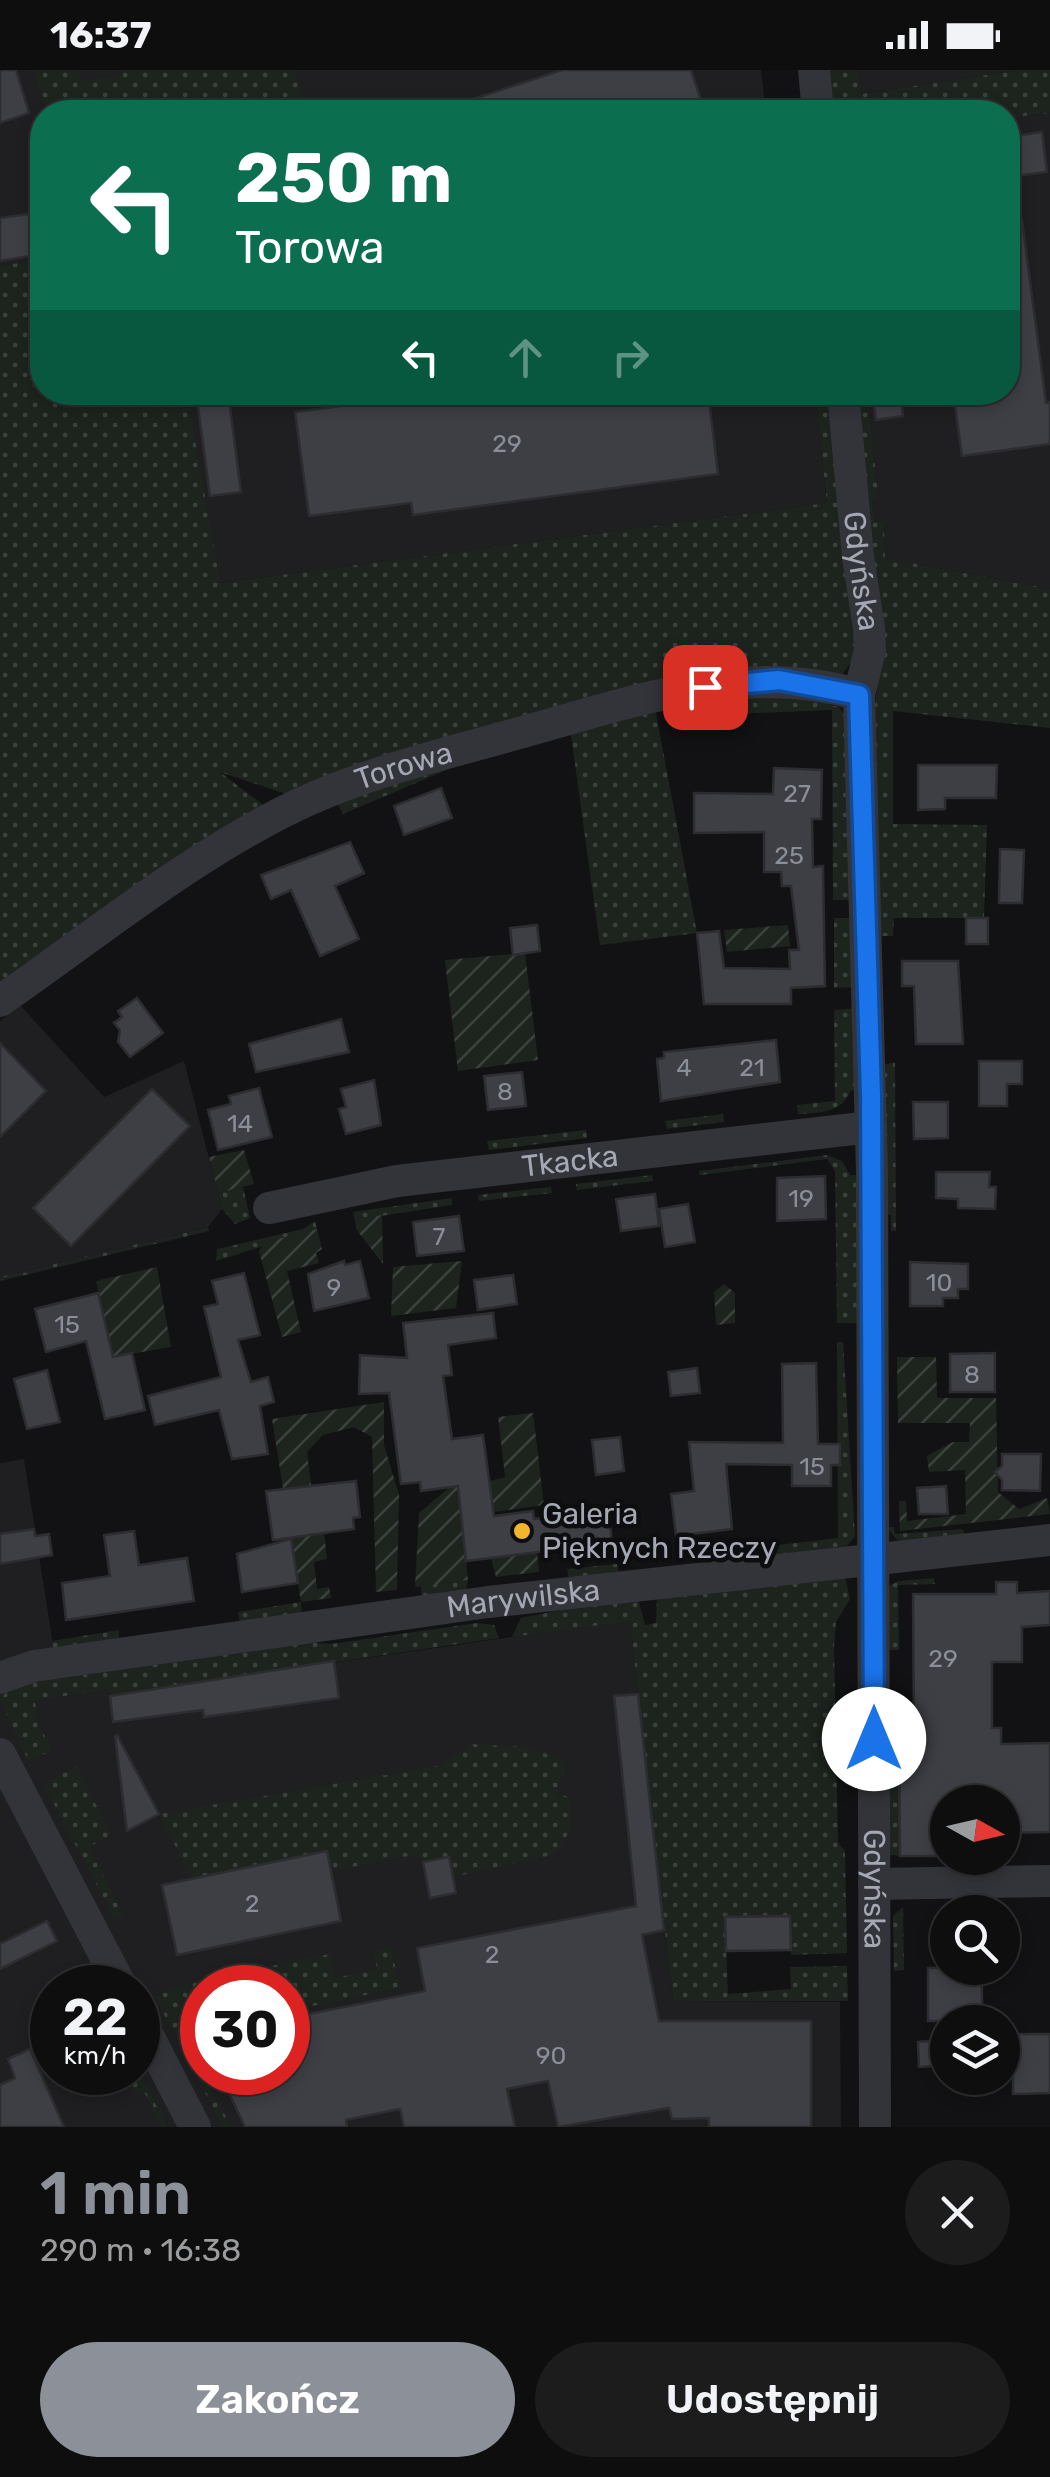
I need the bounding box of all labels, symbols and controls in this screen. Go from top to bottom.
text: 16:37 [50,12,152,58]
text: 250 m [235,137,452,220]
icon: left [70,140,200,270]
text: Torowa [235,221,385,274]
icon: left [393,330,448,385]
icon: ahead [498,330,553,385]
icon: right [603,330,658,385]
house number: 29 [492,429,522,458]
street label: Gdyńska [836,510,887,633]
pin [663,645,748,730]
icon: arrive [678,660,733,715]
street label: Torowa [350,734,456,798]
house number: 27 [783,779,811,808]
house number: 25 [774,841,804,870]
house number: 4 [676,1053,692,1082]
house number: 21 [739,1053,765,1082]
house number: 8 [497,1077,513,1106]
house number: 14 [227,1109,253,1138]
street label: Tkacka [520,1138,620,1185]
house number: 19 [788,1184,814,1213]
house number: 7 [433,1222,446,1251]
house number: 10 [926,1268,952,1297]
house number: 9 [327,1273,341,1302]
house number: 15 [54,1310,80,1339]
house number: 8 [964,1360,980,1389]
house number: 15 [799,1452,825,1481]
place label: Galeria Pięknych Rzeczy [542,1496,777,1566]
marker: Galeria Pięknych Rzeczy [511,1520,533,1542]
street label: Marywilska [444,1572,602,1626]
house number: 29 [928,1644,958,1673]
position arrow [822,1687,926,1791]
north arrow [930,1785,1020,1875]
map controls [930,1785,1020,2095]
street label: Gdyńska [856,1829,892,1949]
house number: 2 [245,1889,259,1918]
button: search [930,1895,1020,1985]
house number: 2 [485,1940,499,1969]
speed limit sign: 30 [180,1965,310,2095]
text: 22 [63,1988,128,2048]
button: layers [930,2005,1020,2095]
text: km/h [64,2041,126,2070]
house number: 90 [536,2041,566,2070]
text: 1 min [40,2158,191,2229]
button: close [905,2160,1010,2265]
text: 290 m · 16:38 [40,2231,241,2269]
button: Zakończ [40,2342,515,2457]
button: Udostępnij [535,2342,1010,2457]

